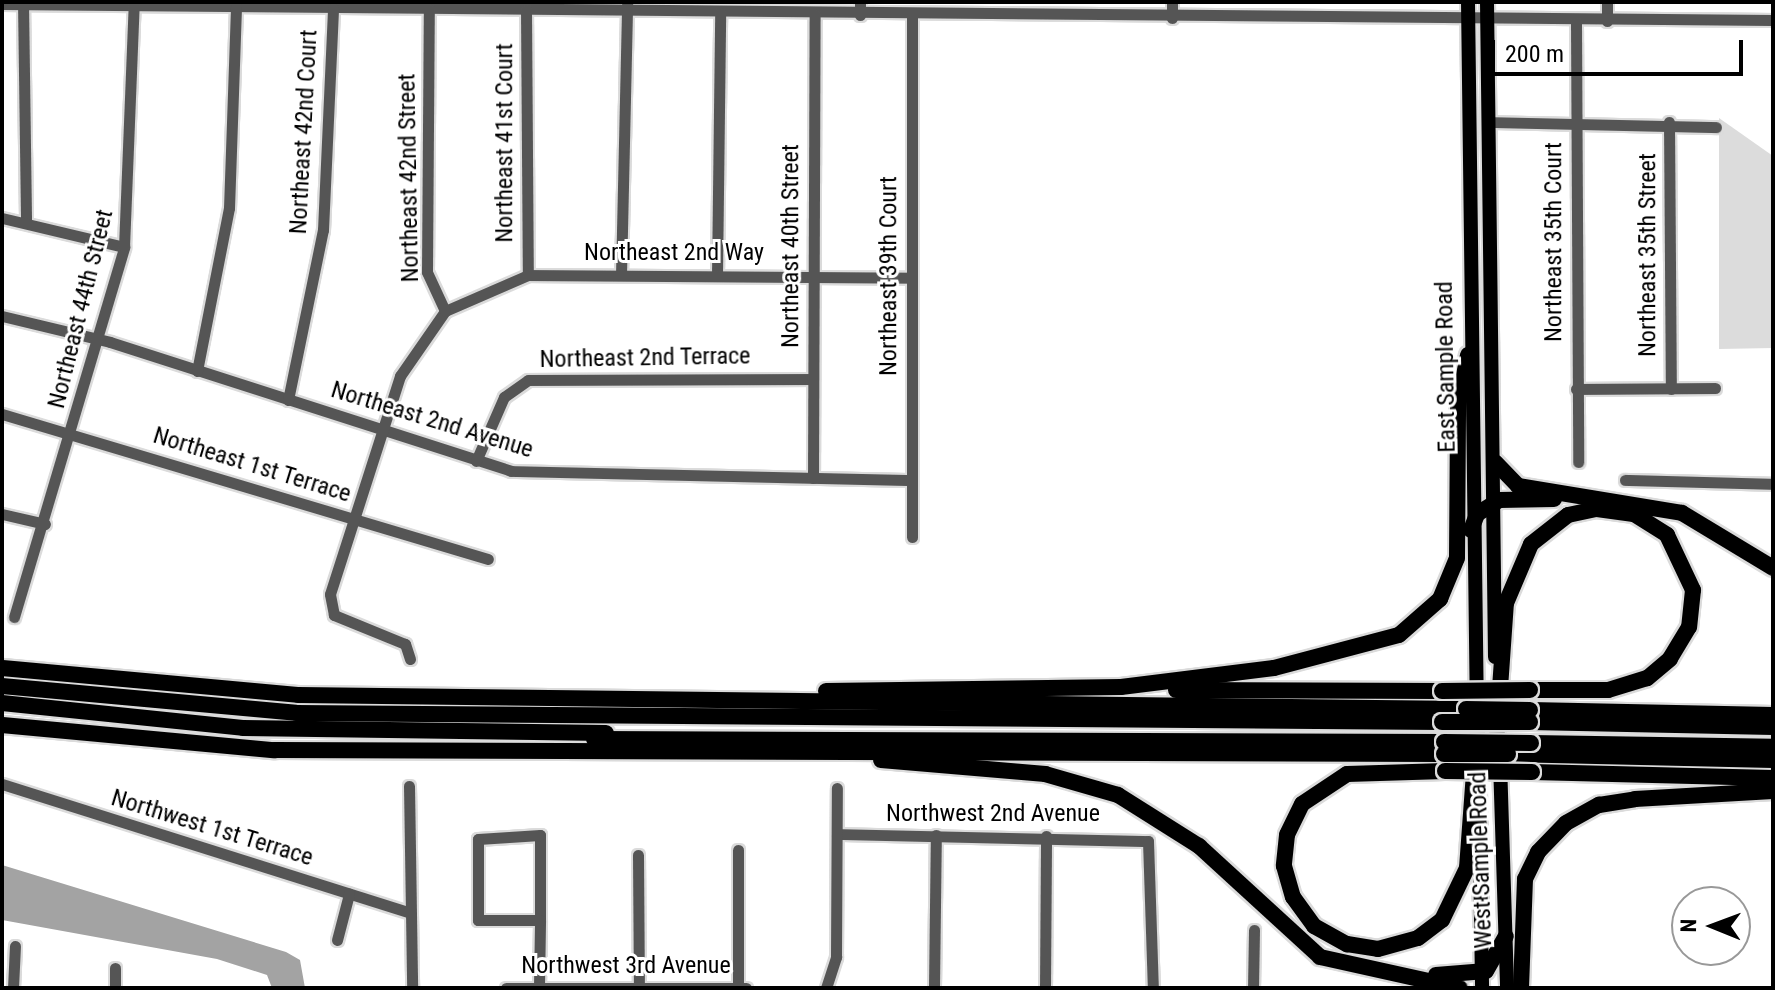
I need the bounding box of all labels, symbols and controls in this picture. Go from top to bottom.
scale bar [1495,24,1747,74]
street label: Northeast 42nd Court [284,29,324,235]
text: 200 m [1505,40,1564,68]
street label: Northeast 41st Court [491,43,519,243]
street label: Northeast 42nd Street [393,73,425,283]
street label: Northeast 35th Court [1540,142,1568,342]
street label: Northeast 40th Street [777,144,805,348]
street label: Northeast 35th Street [1634,153,1662,357]
street label: Northeast 39th Court [875,176,903,376]
street label: Northeast 44th Street [42,207,120,411]
street label: Northeast 2nd Way [584,239,764,267]
street label: East Sample Road [1430,281,1462,453]
street label: Northeast 2nd Terrace [539,342,751,374]
street label: Northeast 2nd Avenue [327,376,537,464]
street label: Northeast 1st Terrace [149,421,355,509]
street label: West Sample Road [1464,771,1498,949]
street label: Northwest 1st Terrace [107,784,317,872]
street label: Northwest 2nd Avenue [886,800,1100,828]
north arrow [1671,886,1751,966]
text: N [1676,919,1701,933]
street label: Northwest 3rd Avenue [521,952,731,980]

